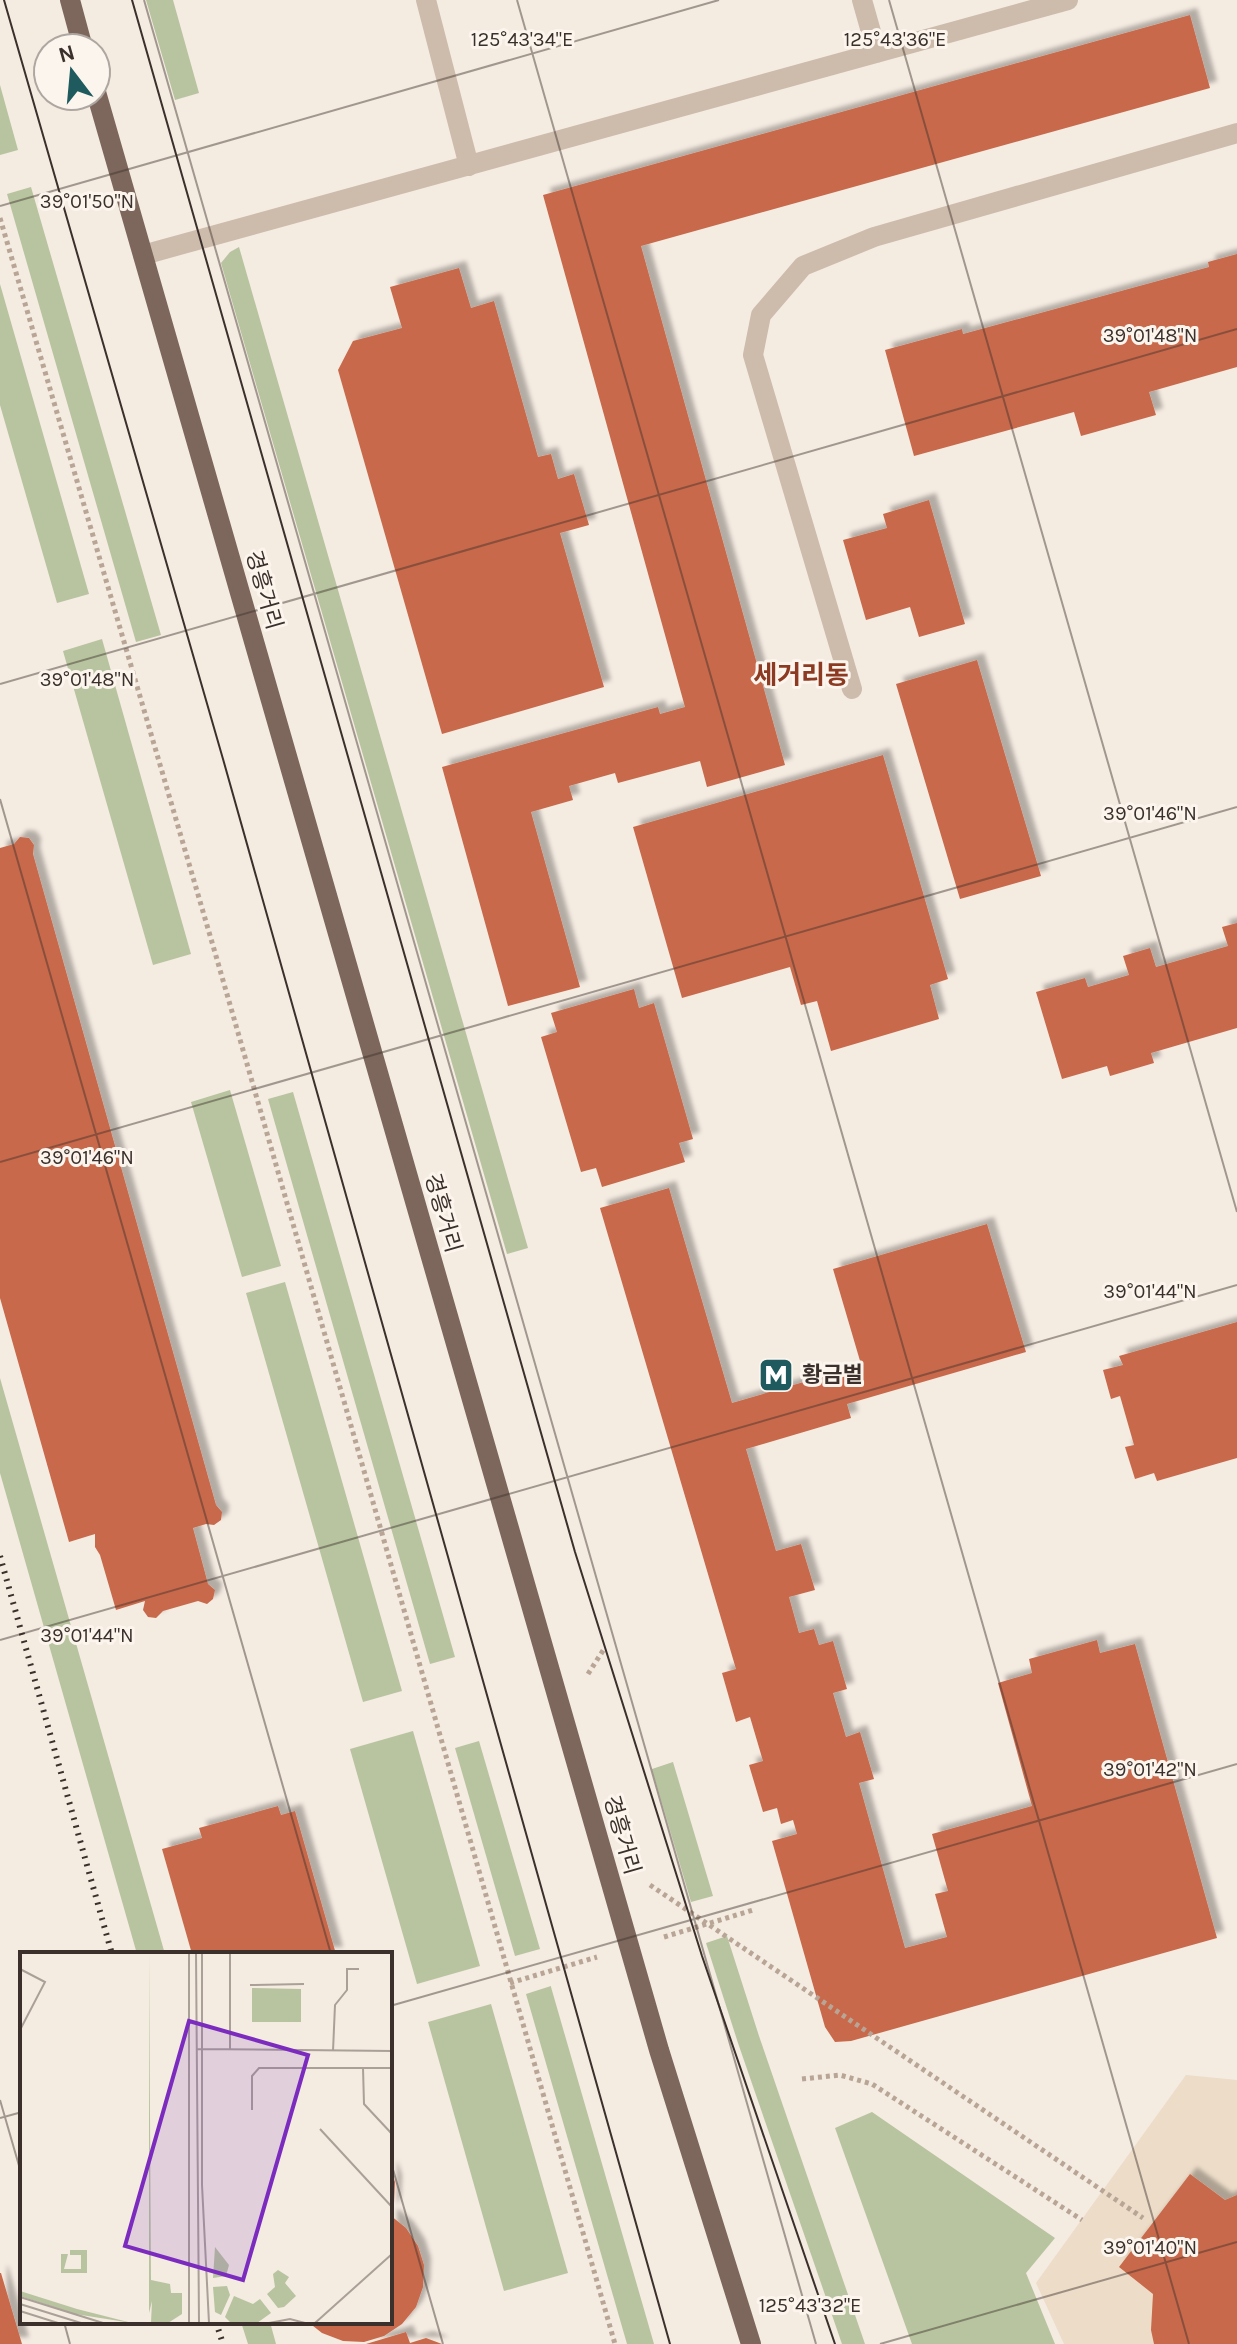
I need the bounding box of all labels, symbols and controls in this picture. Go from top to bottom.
text: 125°43'34"E [471,28,573,51]
text: 125°43'36"E [844,28,946,51]
north arrow [32,32,112,112]
text: N [56,39,78,68]
text: 39°01'50"N [40,190,134,213]
text: 39°01'48"N [1103,324,1197,347]
street label: 경흥거리 [240,548,288,632]
district label: 세거리동 [753,660,849,691]
text: 39°01'48"N [40,668,134,691]
text: 39°01'46"N [1103,802,1197,825]
text: 39°01'46"N [40,1146,134,1169]
street label: 경흥거리 [419,1171,467,1255]
text: 39°01'44"N [1103,1280,1197,1303]
metro station icon: 황금벌 [757,1356,795,1394]
place label: 황금벌 [802,1362,863,1388]
text: 39°01'44"N [40,1624,134,1647]
text: 39°01'42"N [1103,1758,1197,1781]
street label: 경흥거리 [598,1793,646,1877]
inset map [20,1952,392,2324]
text: 39°01'40"N [1103,2236,1197,2259]
text: 125°43'32"E [759,2294,861,2317]

